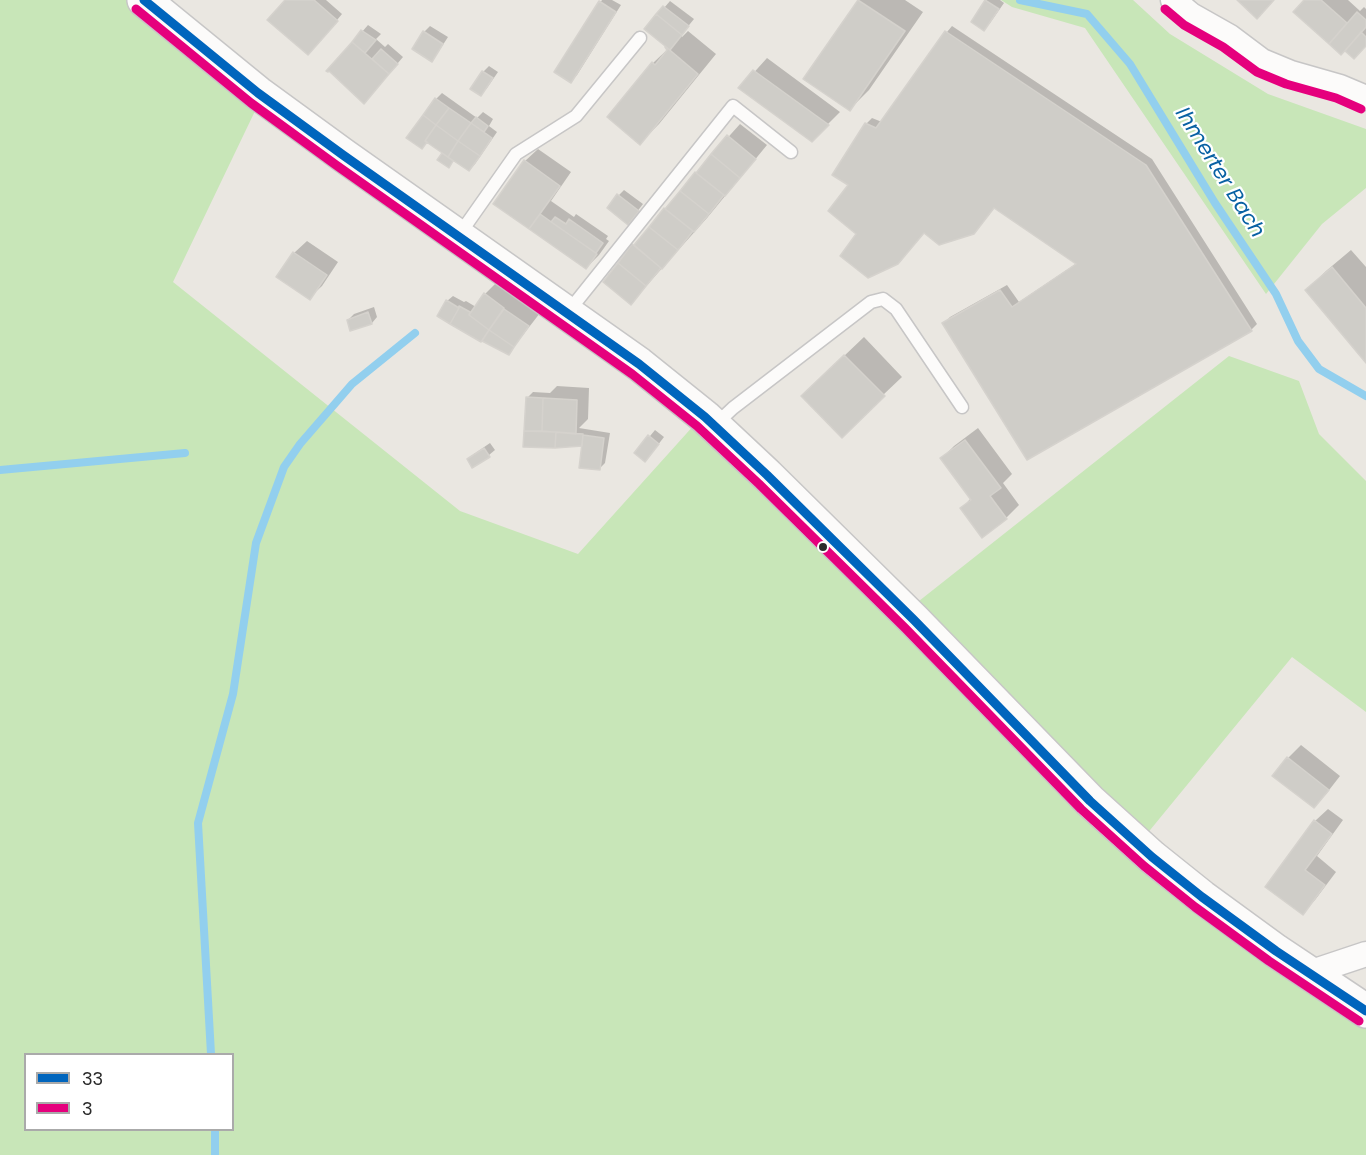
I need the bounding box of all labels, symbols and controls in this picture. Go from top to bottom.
water label: Ihmerter Bach [1169,103,1269,243]
unlabelled marker [817,541,829,553]
legend [24,1053,234,1131]
text: 33 [82,1066,103,1091]
text: 3 [82,1096,93,1121]

